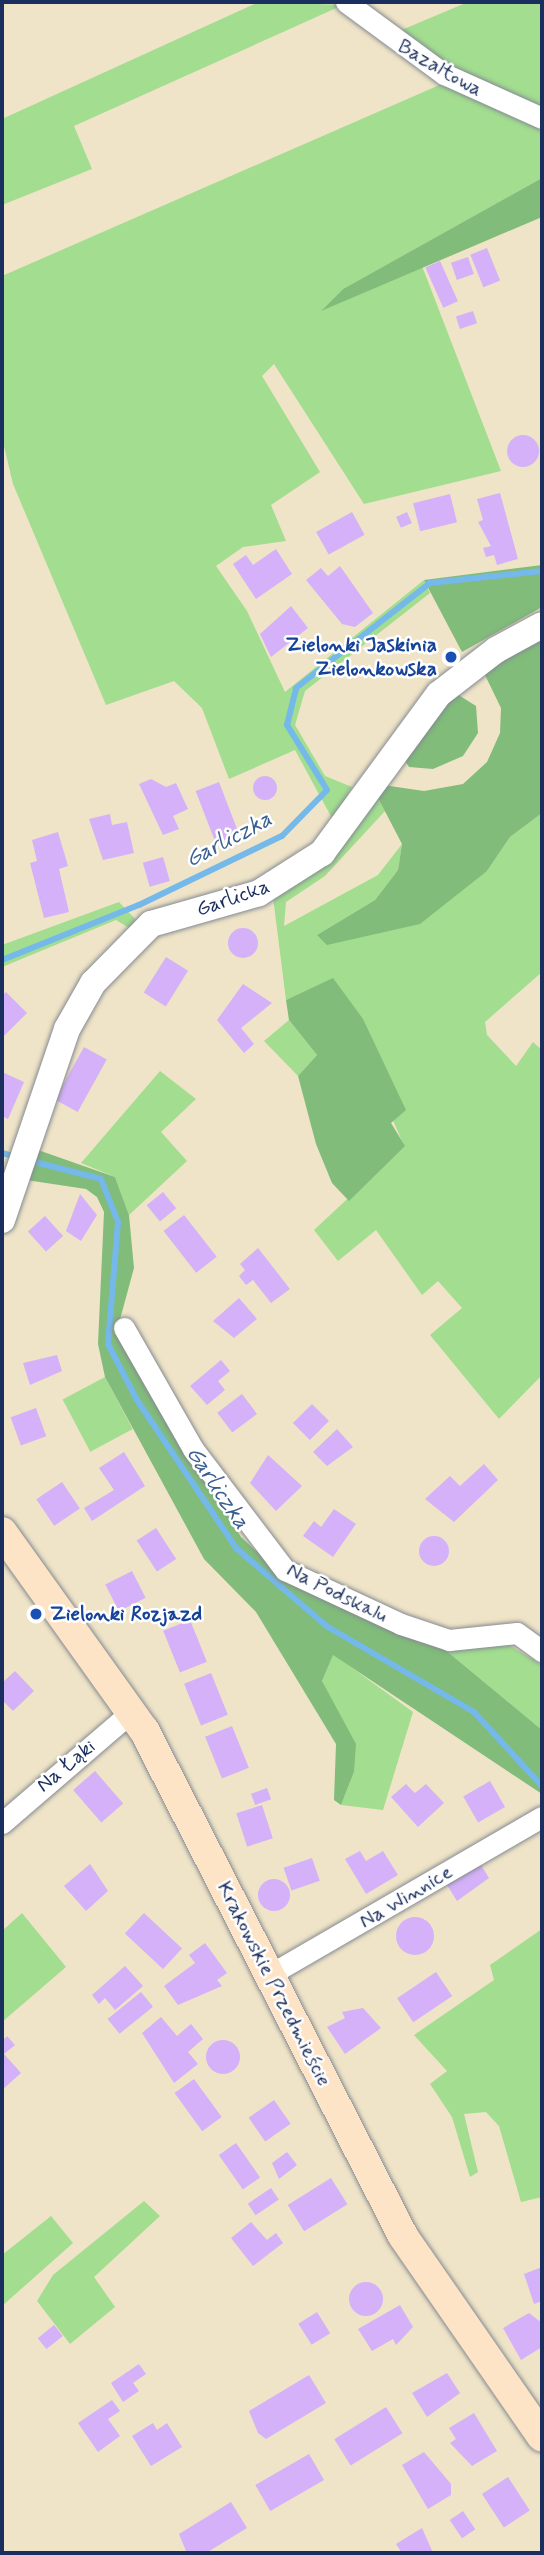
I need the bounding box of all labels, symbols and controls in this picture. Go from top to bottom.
street label: Bazaltowa [393,34,487,102]
place label: Zielonki Jaskinia Zielonkowska [282,632,437,682]
marker: Zielonki Jaskinia Zielonkowska [443,649,459,665]
water label: Garliczka [181,806,277,874]
street label: Garlicka [193,874,273,922]
water label: Garliczka [179,1441,255,1535]
street label: Na Podskalu [284,1558,390,1628]
place label: Zielonki Rozjazd [50,1601,199,1627]
marker: Zielonki Rozjazd [28,1606,44,1622]
street label: Na Łąki [31,1734,101,1798]
street label: Na Winnice [354,1859,458,1935]
street label: Krakowskie Przedmieście [211,1877,337,2091]

